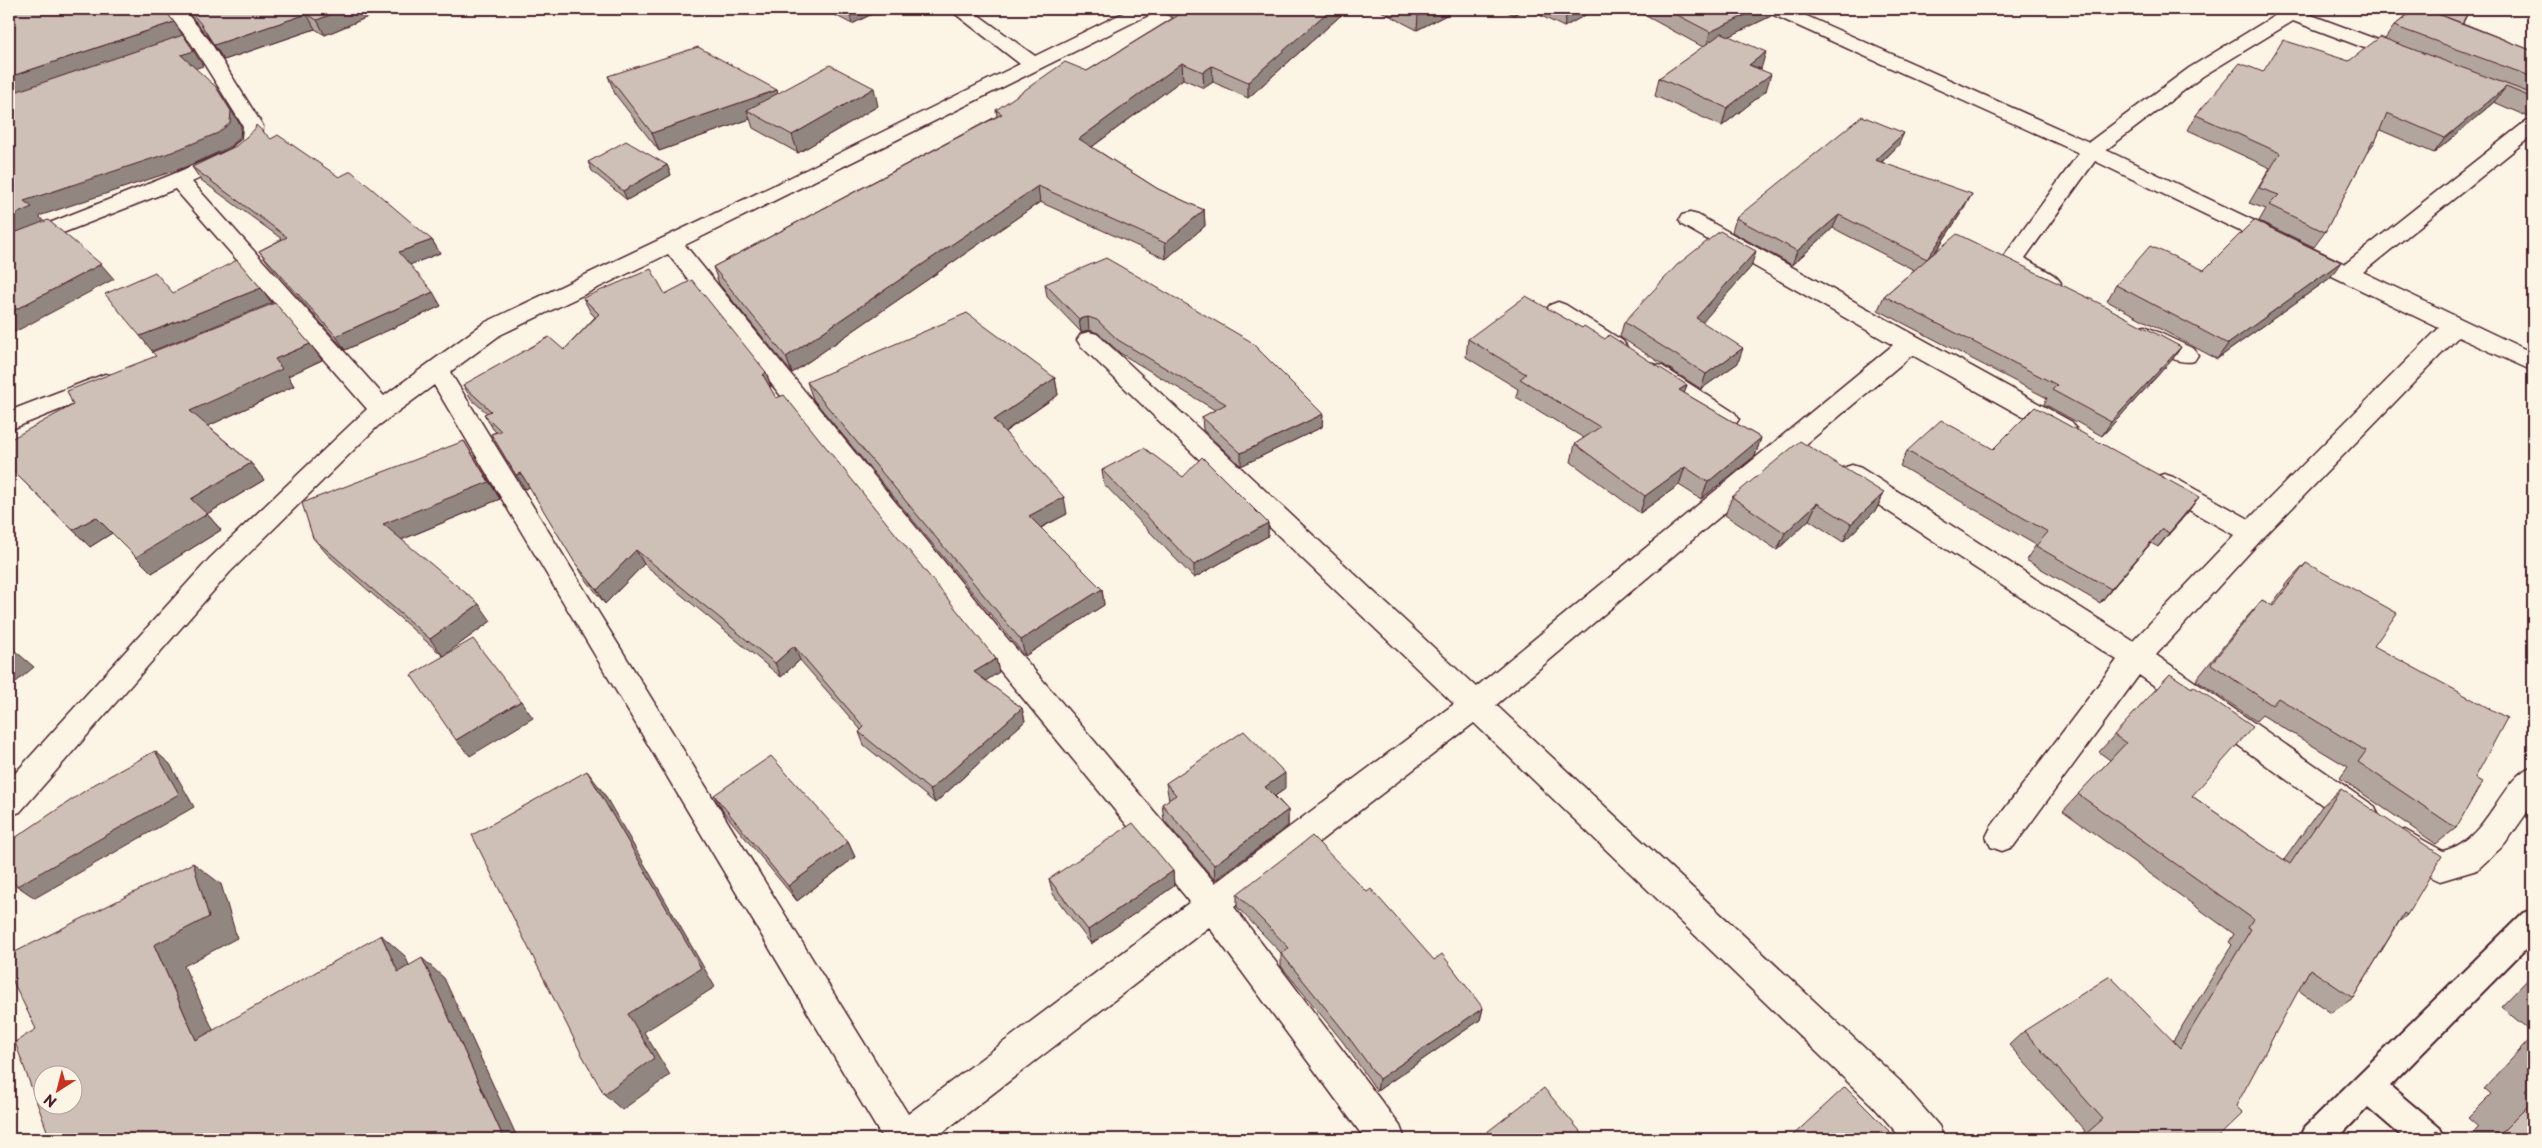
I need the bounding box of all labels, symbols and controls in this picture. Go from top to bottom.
north arrow [32,1066,82,1116]
text: N [39,1089,61,1113]

